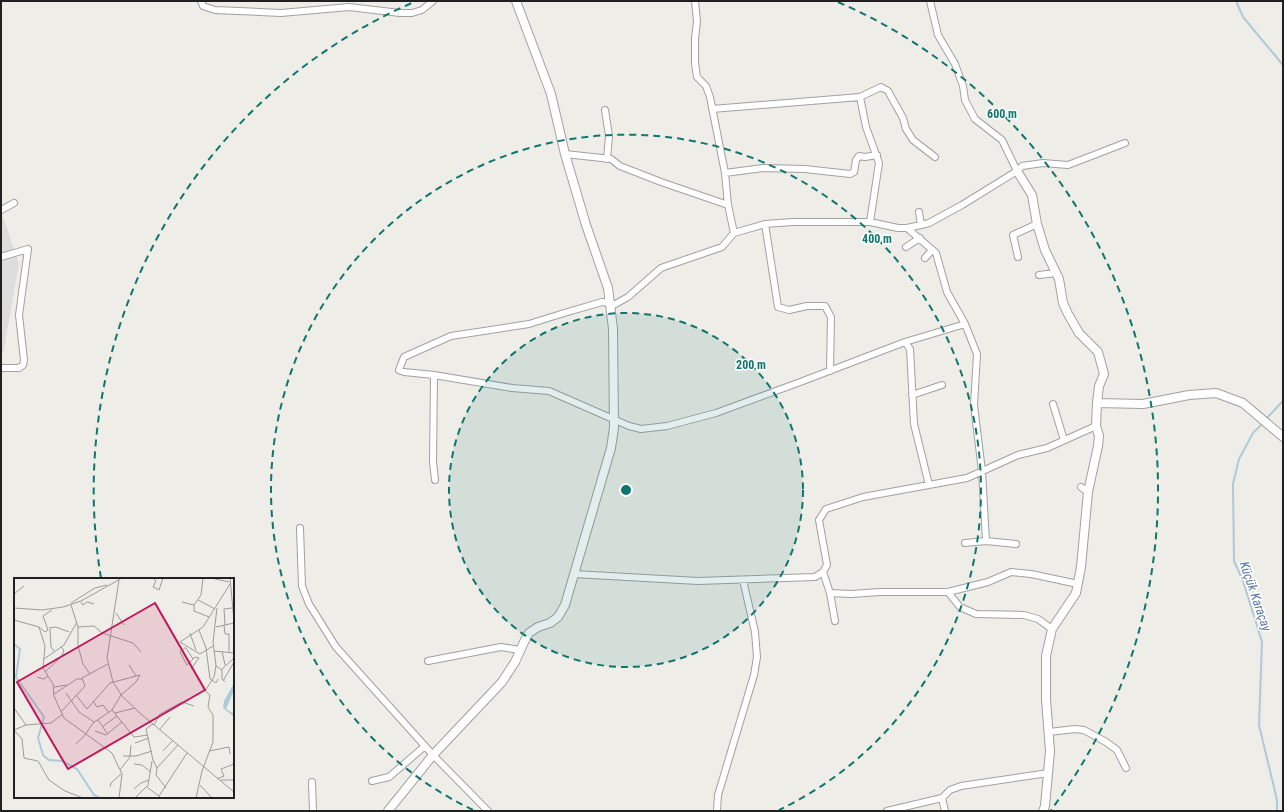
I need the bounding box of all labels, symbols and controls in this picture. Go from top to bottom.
text: 600 m [987,107,1017,121]
text: 400 m [862,232,892,246]
text: 200 m [736,358,766,372]
centre of rings [619,483,633,497]
water label: Küçük Karaçay [1237,559,1275,634]
inset map [14,578,234,798]

